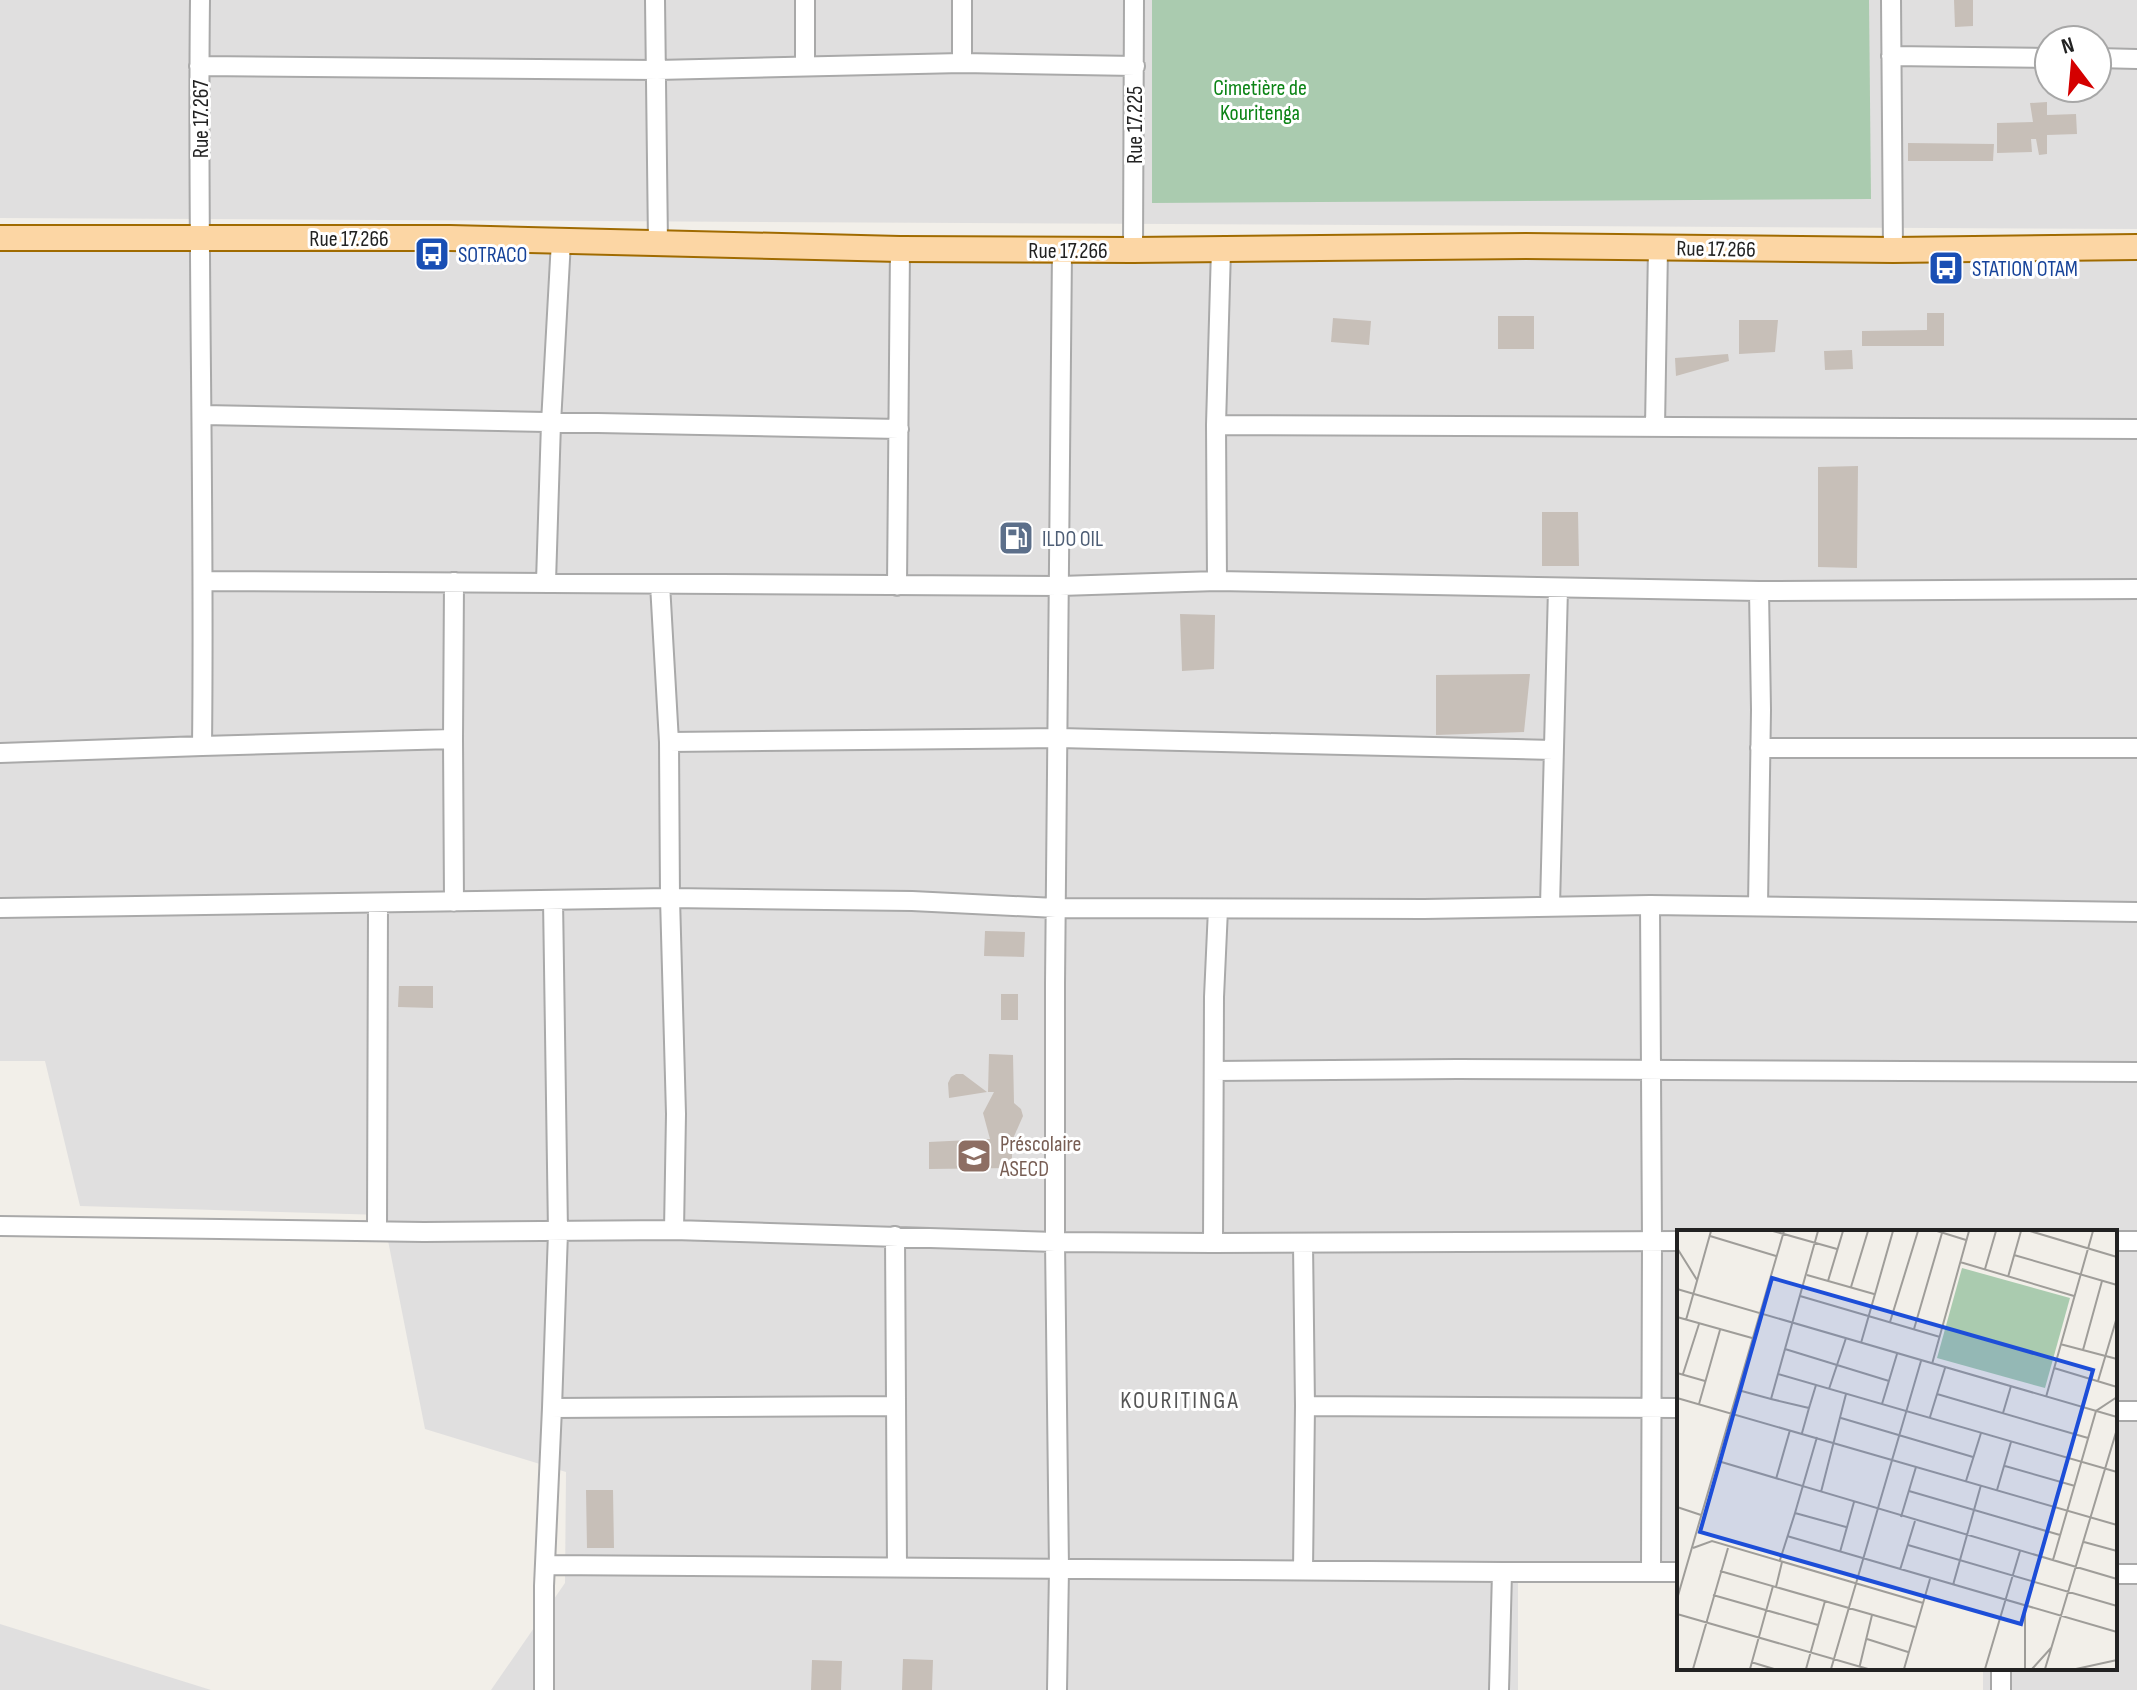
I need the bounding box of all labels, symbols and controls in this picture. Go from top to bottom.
north arrow [2033,24,2113,104]
text: N [2059,32,2077,61]
park label: Cimetière de Kouritenga [1213,75,1307,127]
street label: Rue 17.267 [188,80,215,158]
street label: Rue 17.225 [1122,86,1149,164]
street label: Rue 17.266 [309,226,389,253]
bus stop icon: SOTRACO [413,235,451,273]
street label: Rue 17.266 [1676,235,1756,264]
street label: Rue 17.266 [1028,238,1108,265]
place label: SOTRACO [458,242,527,269]
bus stop icon: STATION OTAM [1927,249,1965,287]
place label: STATION OTAM [1972,256,2078,283]
fuel station icon: ILDO OIL [997,519,1035,557]
place label: ILDO OIL [1042,526,1103,553]
place label: Préscolaire ASECD [999,1131,1081,1183]
school or university icon: Préscolaire ASECD [955,1137,993,1175]
inset map [1677,1230,2117,1670]
district label: KOURITINGA [1120,1386,1240,1415]

